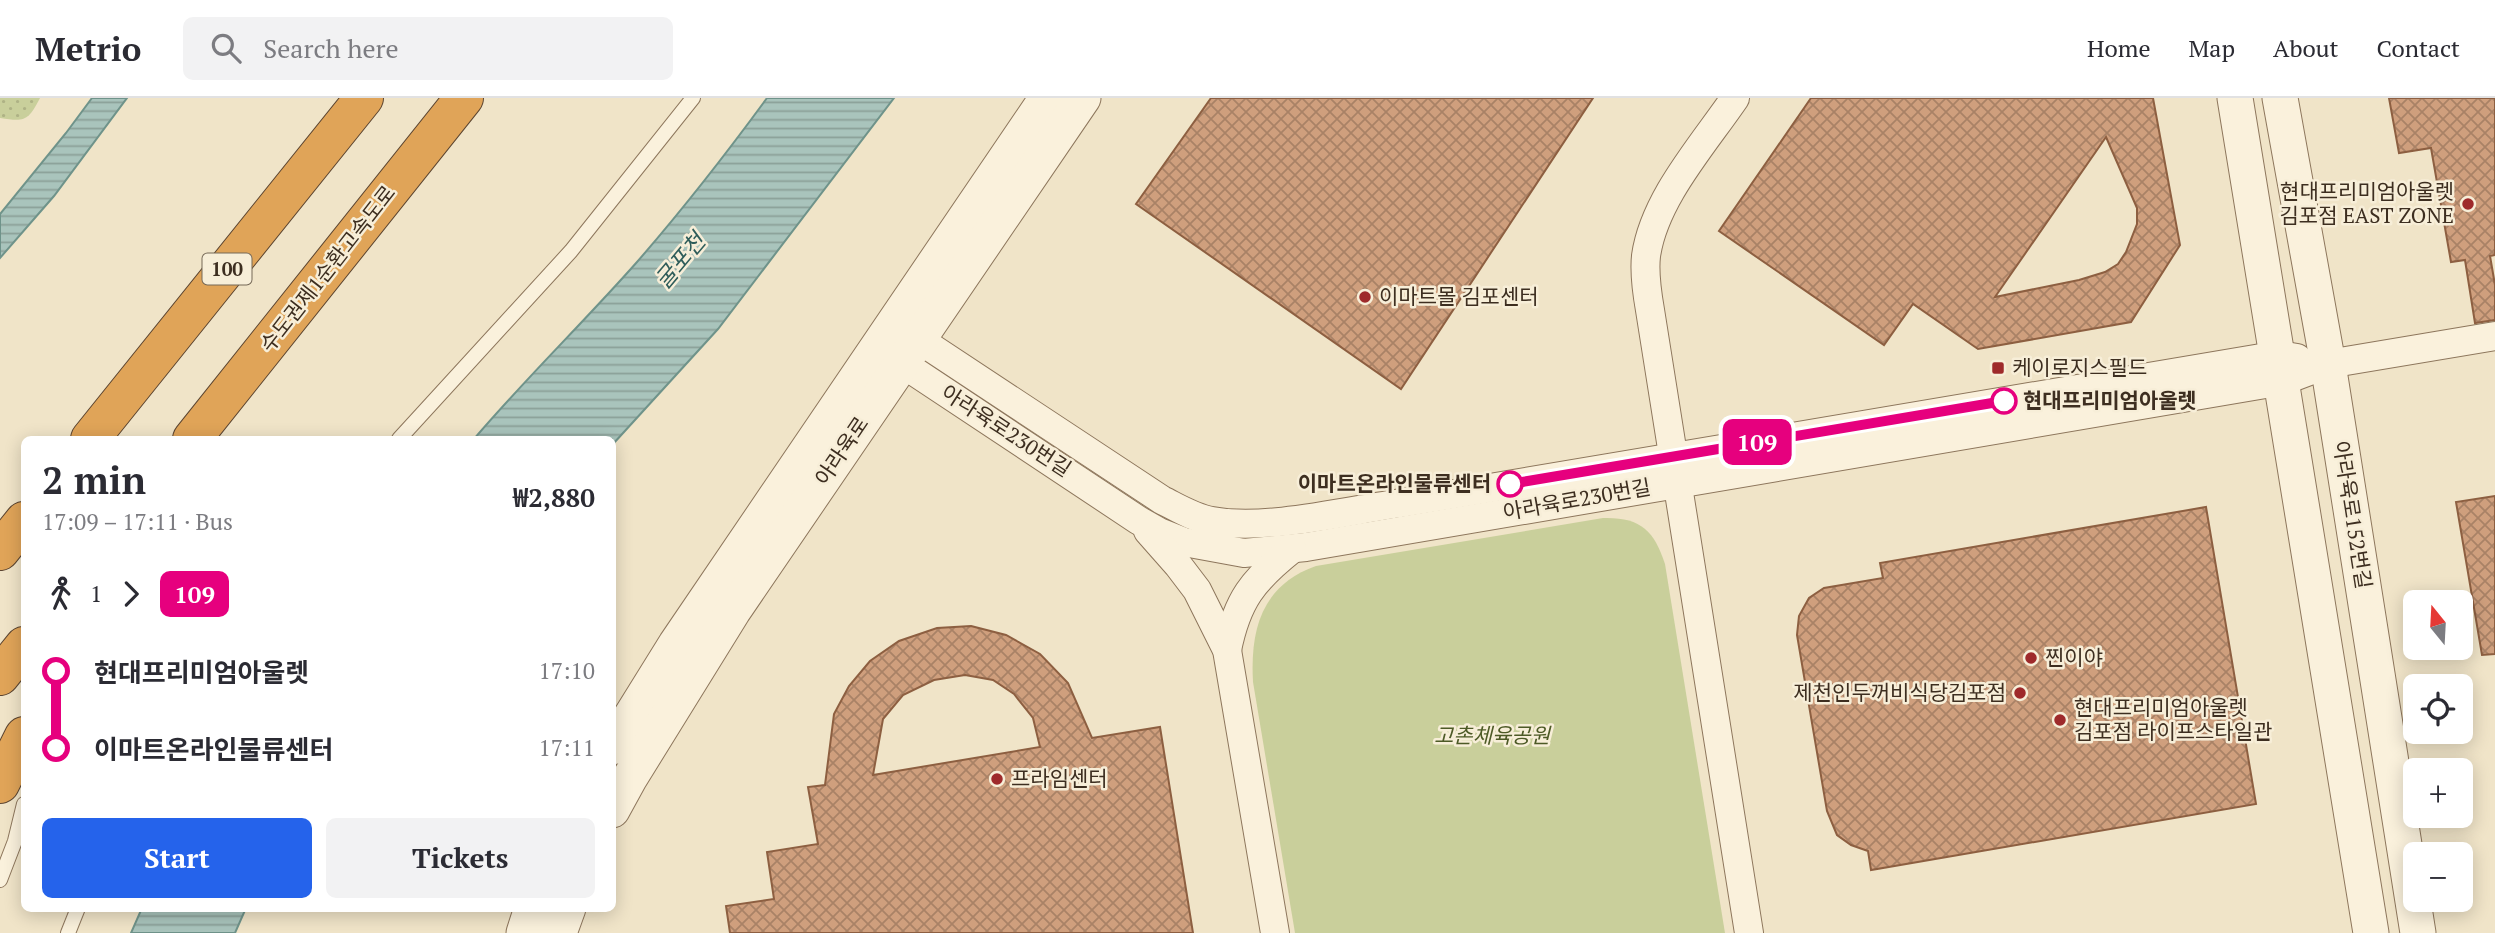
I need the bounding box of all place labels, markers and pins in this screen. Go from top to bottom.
place label: 현대프리미엄아울렛 김포점 EAST ZONE [2280,177,2454,229]
marker: 현대프리미엄아울렛 김포점 EAST ZONE [2460,196,2476,212]
place label: 이마트몰 김포센터 [1379,282,1539,310]
marker: 이마트몰 김포센터 [1357,289,1373,305]
place label: 케이로지스필드 [2012,353,2147,381]
marker: 케이로지스필드 [1990,360,2006,376]
place label: 현대프리미엄아울렛 [2023,386,2197,414]
marker: 현대프리미엄아울렛 [1991,388,2017,414]
place label: 이마트온라인물류센터 [1298,469,1491,497]
marker: 이마트온라인물류센터 [1497,471,1523,497]
place label: 찐이야 [2045,643,2103,671]
marker: 찐이야 [2023,650,2039,666]
place label: 제천인두꺼비식당김포점 [1793,678,2006,706]
marker: 제천인두꺼비식당김포점 [2012,685,2028,701]
place label: 현대프리미엄아울렛 김포점 라이프스타일관 [2074,693,2272,745]
marker: 현대프리미엄아울렛 김포점 라이프스타일관 [2052,712,2068,728]
place label: 프라임센터 [1011,764,1108,792]
marker: 프라임센터 [989,771,1005,787]

